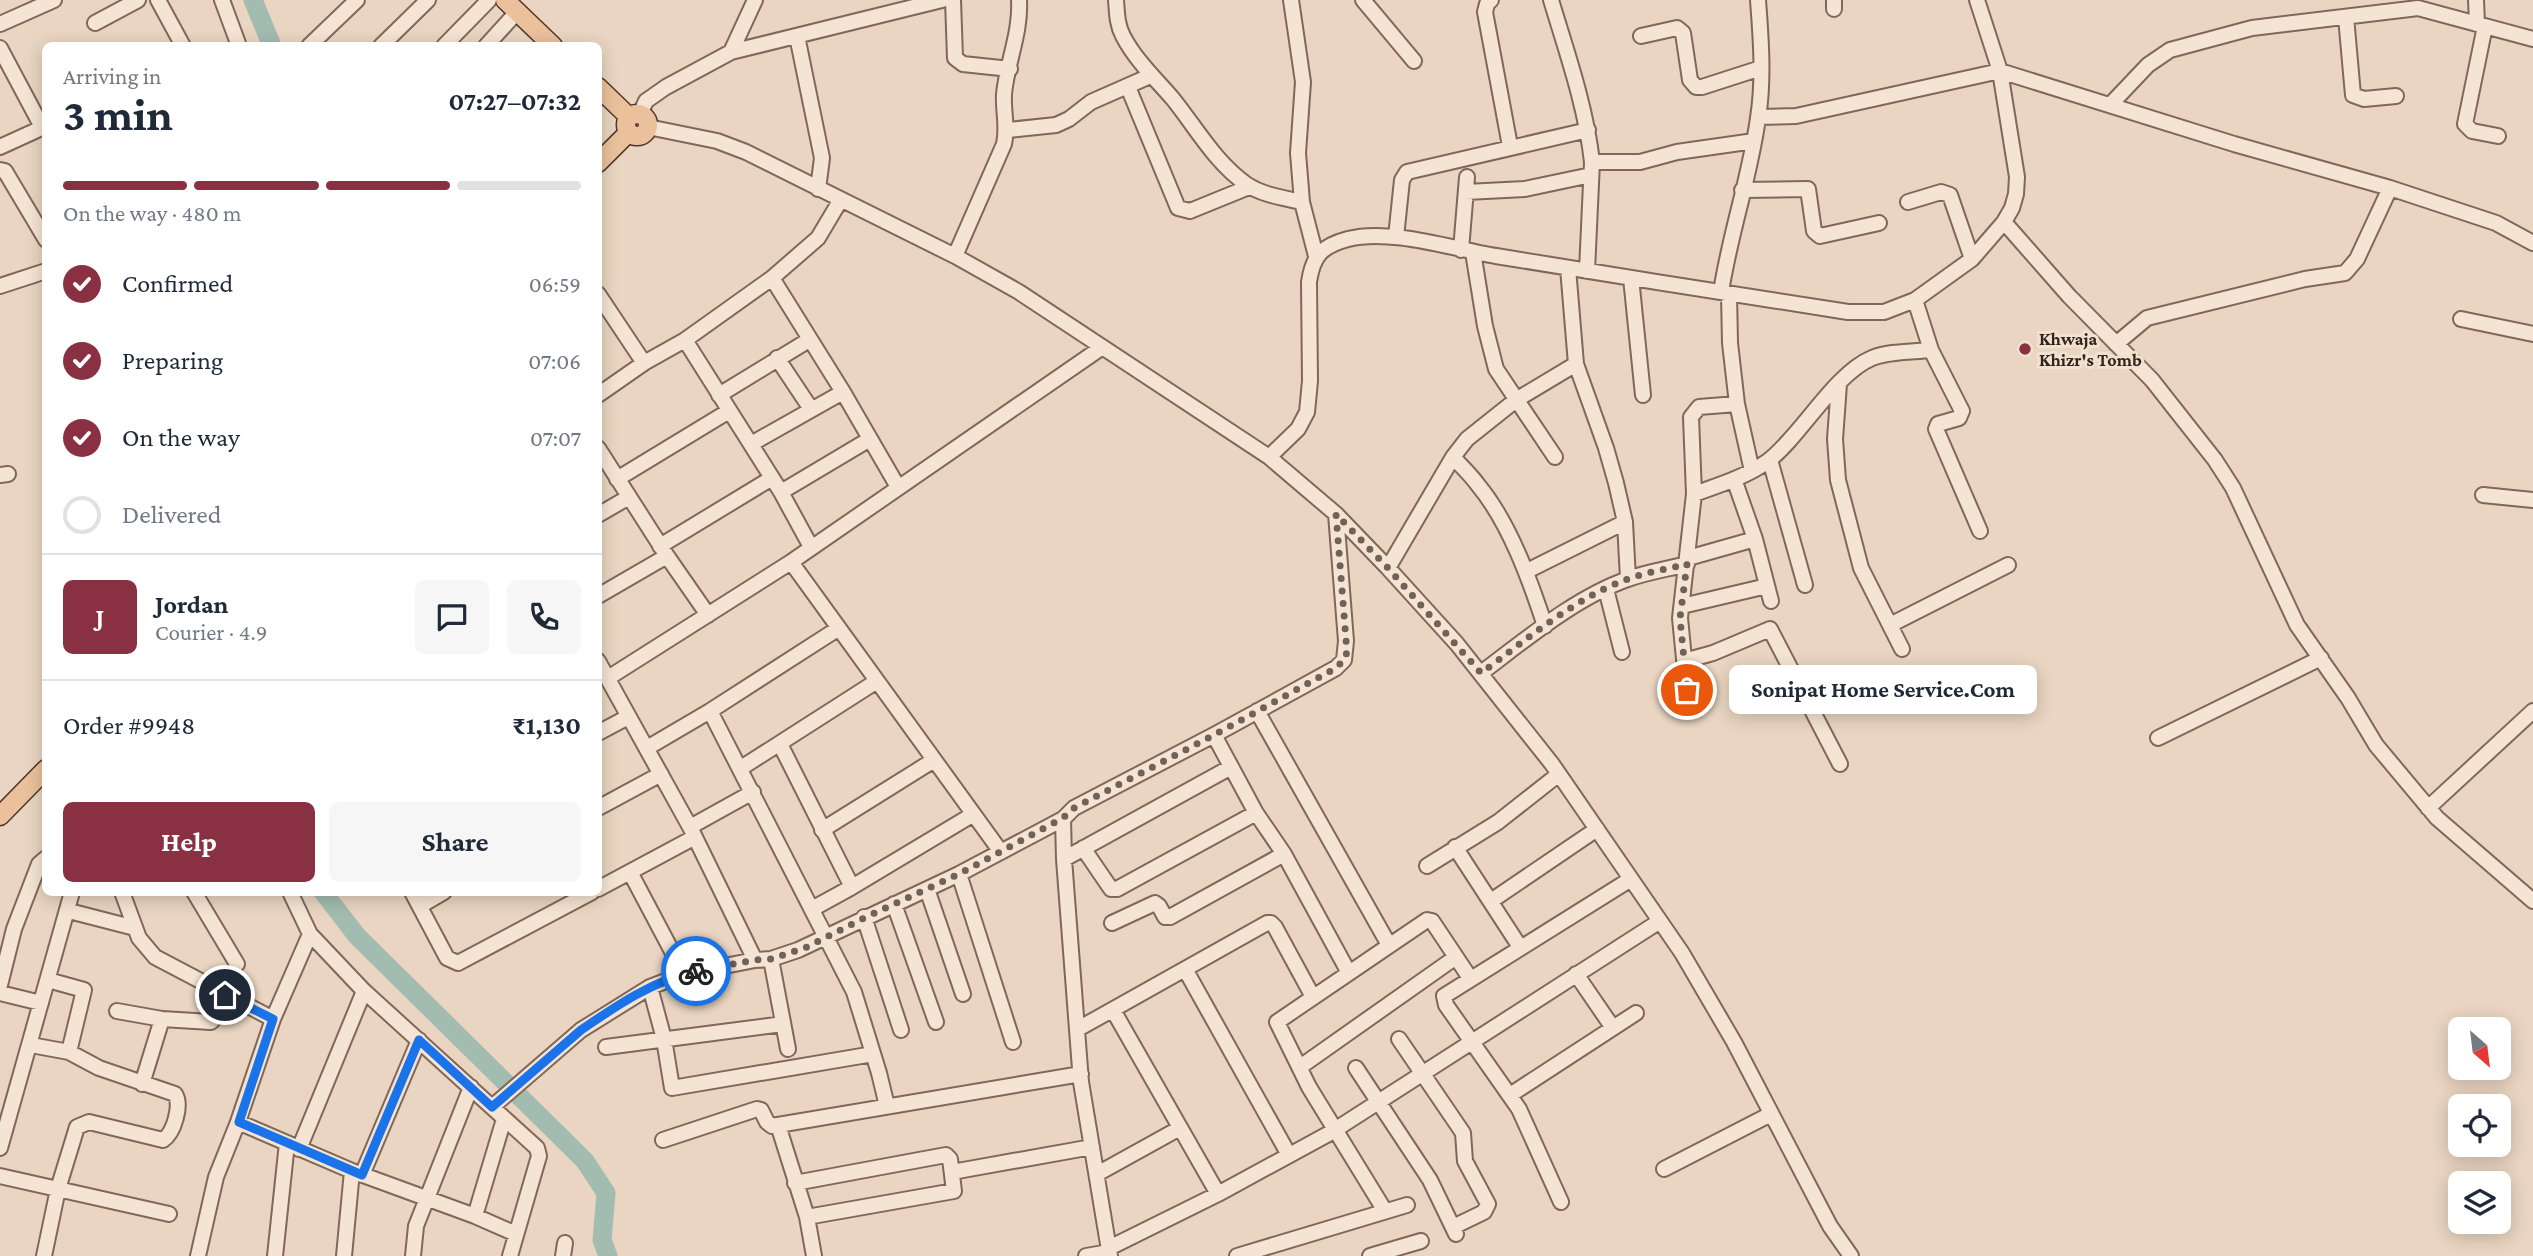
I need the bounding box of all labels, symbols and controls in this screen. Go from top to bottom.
text: Arriving in [63,63,161,89]
text: 07:27–07:32 [448,87,581,116]
text: 3 min [63,89,173,140]
text: On the way · 480 m [63,200,241,226]
icon: check [63,265,101,303]
text: Confirmed [122,269,233,298]
text: 06:59 [529,271,581,297]
place label: Khwaja Khizr's Tomb [2039,329,2142,370]
marker: Khwaja Khizr's Tomb [2017,341,2033,357]
icon: check [63,342,101,380]
text: Preparing [122,346,223,375]
text: 07:06 [528,348,581,374]
icon: check [63,419,101,457]
text: On the way [122,423,240,452]
text: 07:07 [530,425,581,451]
text: Delivered [122,500,221,529]
button: chat [415,580,489,654]
button: phone [507,580,581,654]
text: Jordan [155,590,229,619]
text: J [96,603,104,632]
text: Courier · 4.9 [155,619,267,645]
pin [1657,660,1717,720]
callout: Sonipat Home Service.Com [1729,666,2037,714]
icon: bag [1668,671,1706,709]
text: Sonipat Home Service.Com [1751,676,2015,702]
text: Order #9948 [63,711,195,740]
text: ₹1,130 [512,711,581,740]
button: Help [63,802,315,882]
button: Share [329,802,581,882]
courier [661,936,731,1006]
icon: bike [677,952,715,990]
pin [195,965,255,1025]
icon: home [206,976,244,1014]
north arrow [2448,1017,2511,1080]
map controls [2448,1017,2511,1234]
button: locate [2448,1094,2511,1157]
button: layers [2448,1171,2511,1234]

